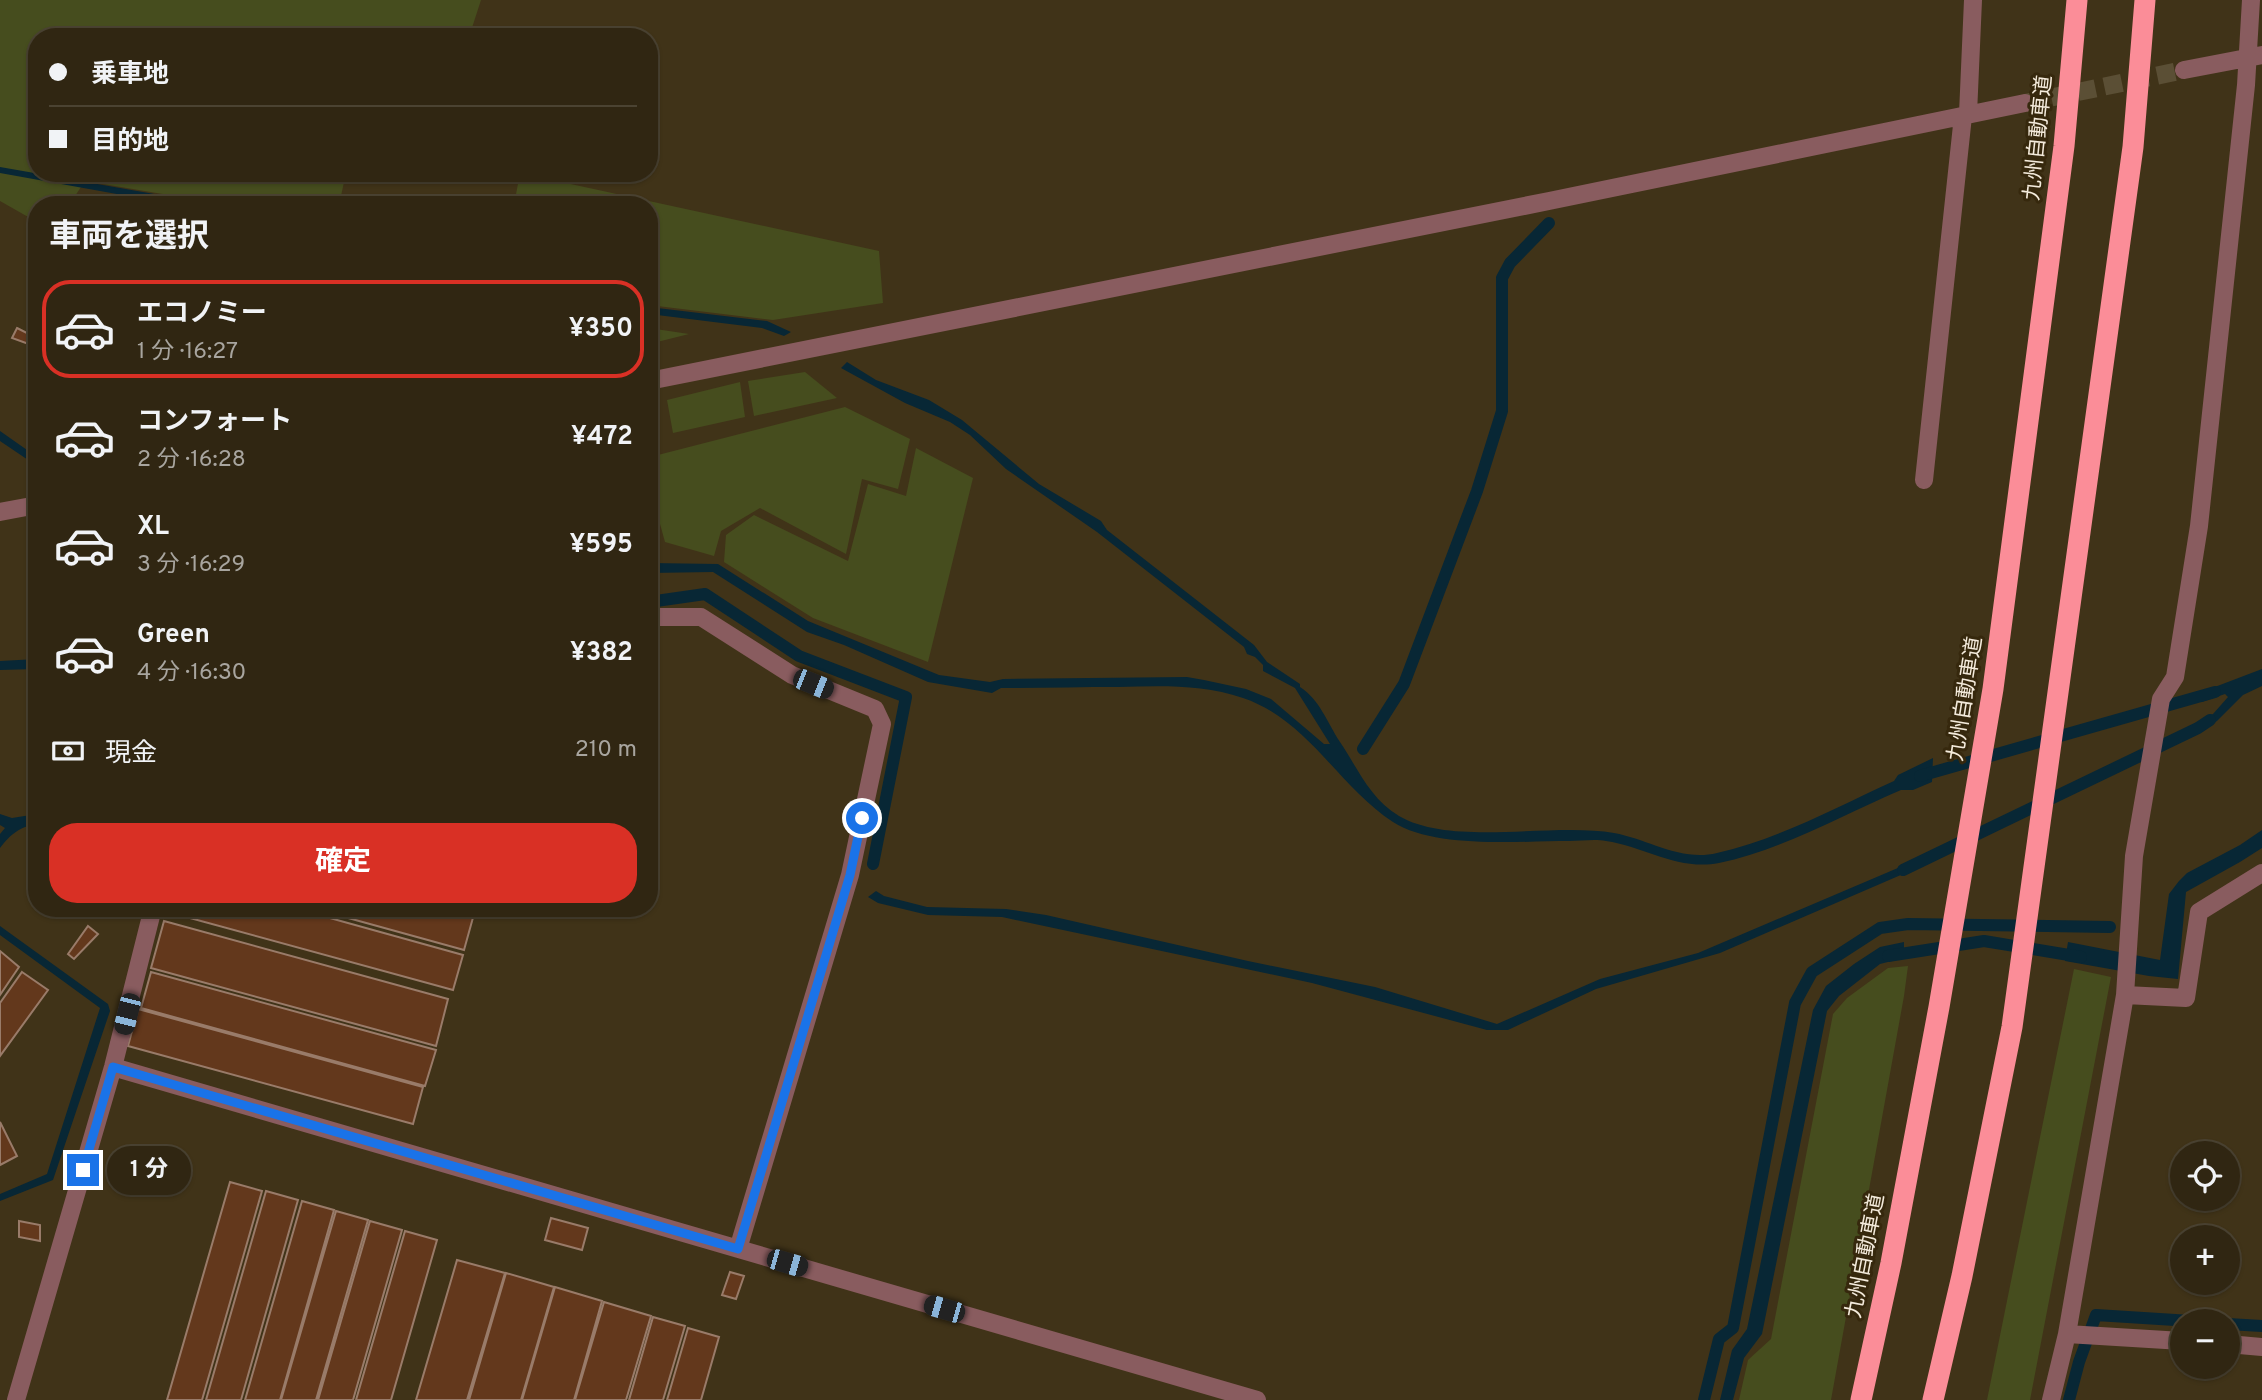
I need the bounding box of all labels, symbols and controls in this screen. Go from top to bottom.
text: 乗車地 [91,59,169,92]
street label: 九州自動車道 [2019,74,2059,202]
text: 目的地 [91,126,169,159]
text: 車両を選択 [49,218,209,258]
icon: car [53,298,116,361]
text: エコノミー [137,298,267,331]
text: ¥350 [569,313,633,346]
text: 1 分 · 16:27 [137,338,238,367]
icon: car [53,406,116,469]
text: コンフォート [137,406,292,439]
text: ¥472 [571,421,633,454]
text: 2 分 · 16:28 [137,446,246,475]
text: XL [137,511,169,544]
icon: car [53,514,116,577]
text: ¥595 [569,529,633,562]
text: 3 分 · 16:29 [137,551,245,580]
text: Green [137,619,210,652]
icon: car [53,622,116,685]
street label: 九州自動車道 [1943,635,1989,763]
text: ¥382 [570,637,633,670]
text: 4 分 · 16:30 [137,659,246,688]
car [790,666,837,702]
icon: cash [49,732,87,770]
text: 210 m [575,736,637,765]
text: 現金 [105,738,157,771]
route start [846,802,878,834]
button: 確定 [49,823,637,903]
car [112,991,143,1037]
map controls [2170,1141,2240,1379]
button: locate [2170,1141,2240,1211]
callout: 1 分 [108,1146,192,1194]
route end [67,1154,99,1186]
text: 1 分 [130,1156,168,1185]
street label: 九州自動車道 [1841,1192,1891,1320]
button: + [2170,1225,2240,1295]
car [764,1247,811,1279]
car [921,1293,968,1325]
button: − [2170,1309,2240,1379]

